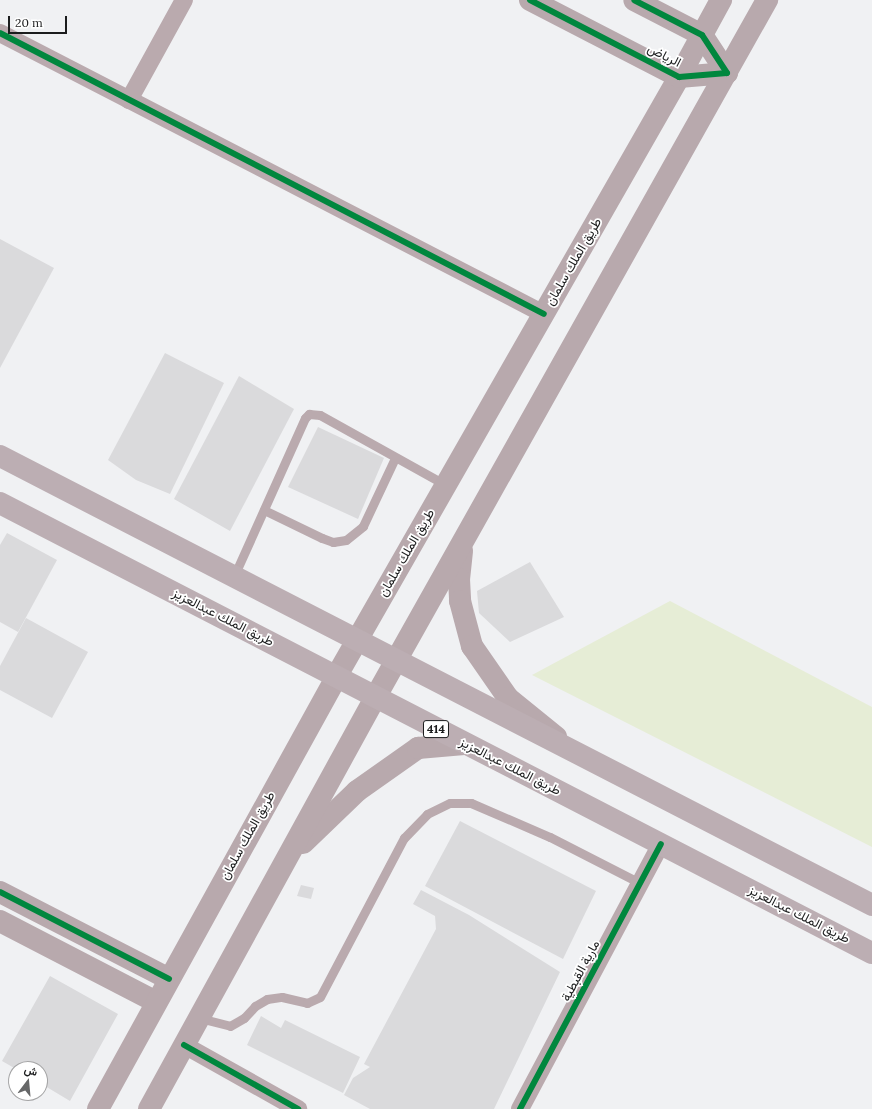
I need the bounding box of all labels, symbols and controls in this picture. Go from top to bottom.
scale bar [10,8,69,34]
text: 20 m [15,15,43,30]
street label: الرياض [645,41,683,71]
street label: طريق الملك سلمان [543,215,605,309]
street label: طريق الملك سلمان [376,506,438,600]
street label: طريق الملك عبدالعزيز [170,586,276,650]
road number: 414 [423,719,449,739]
street label: طريق الملك عبدالعزيز [457,735,563,799]
street label: طريق الملك سلمان [217,789,279,883]
street label: طريق الملك عبدالعزيز [746,883,852,947]
street label: مارية القبطية [558,938,604,1004]
north arrow [8,1061,48,1101]
text: ش [23,1062,39,1079]

